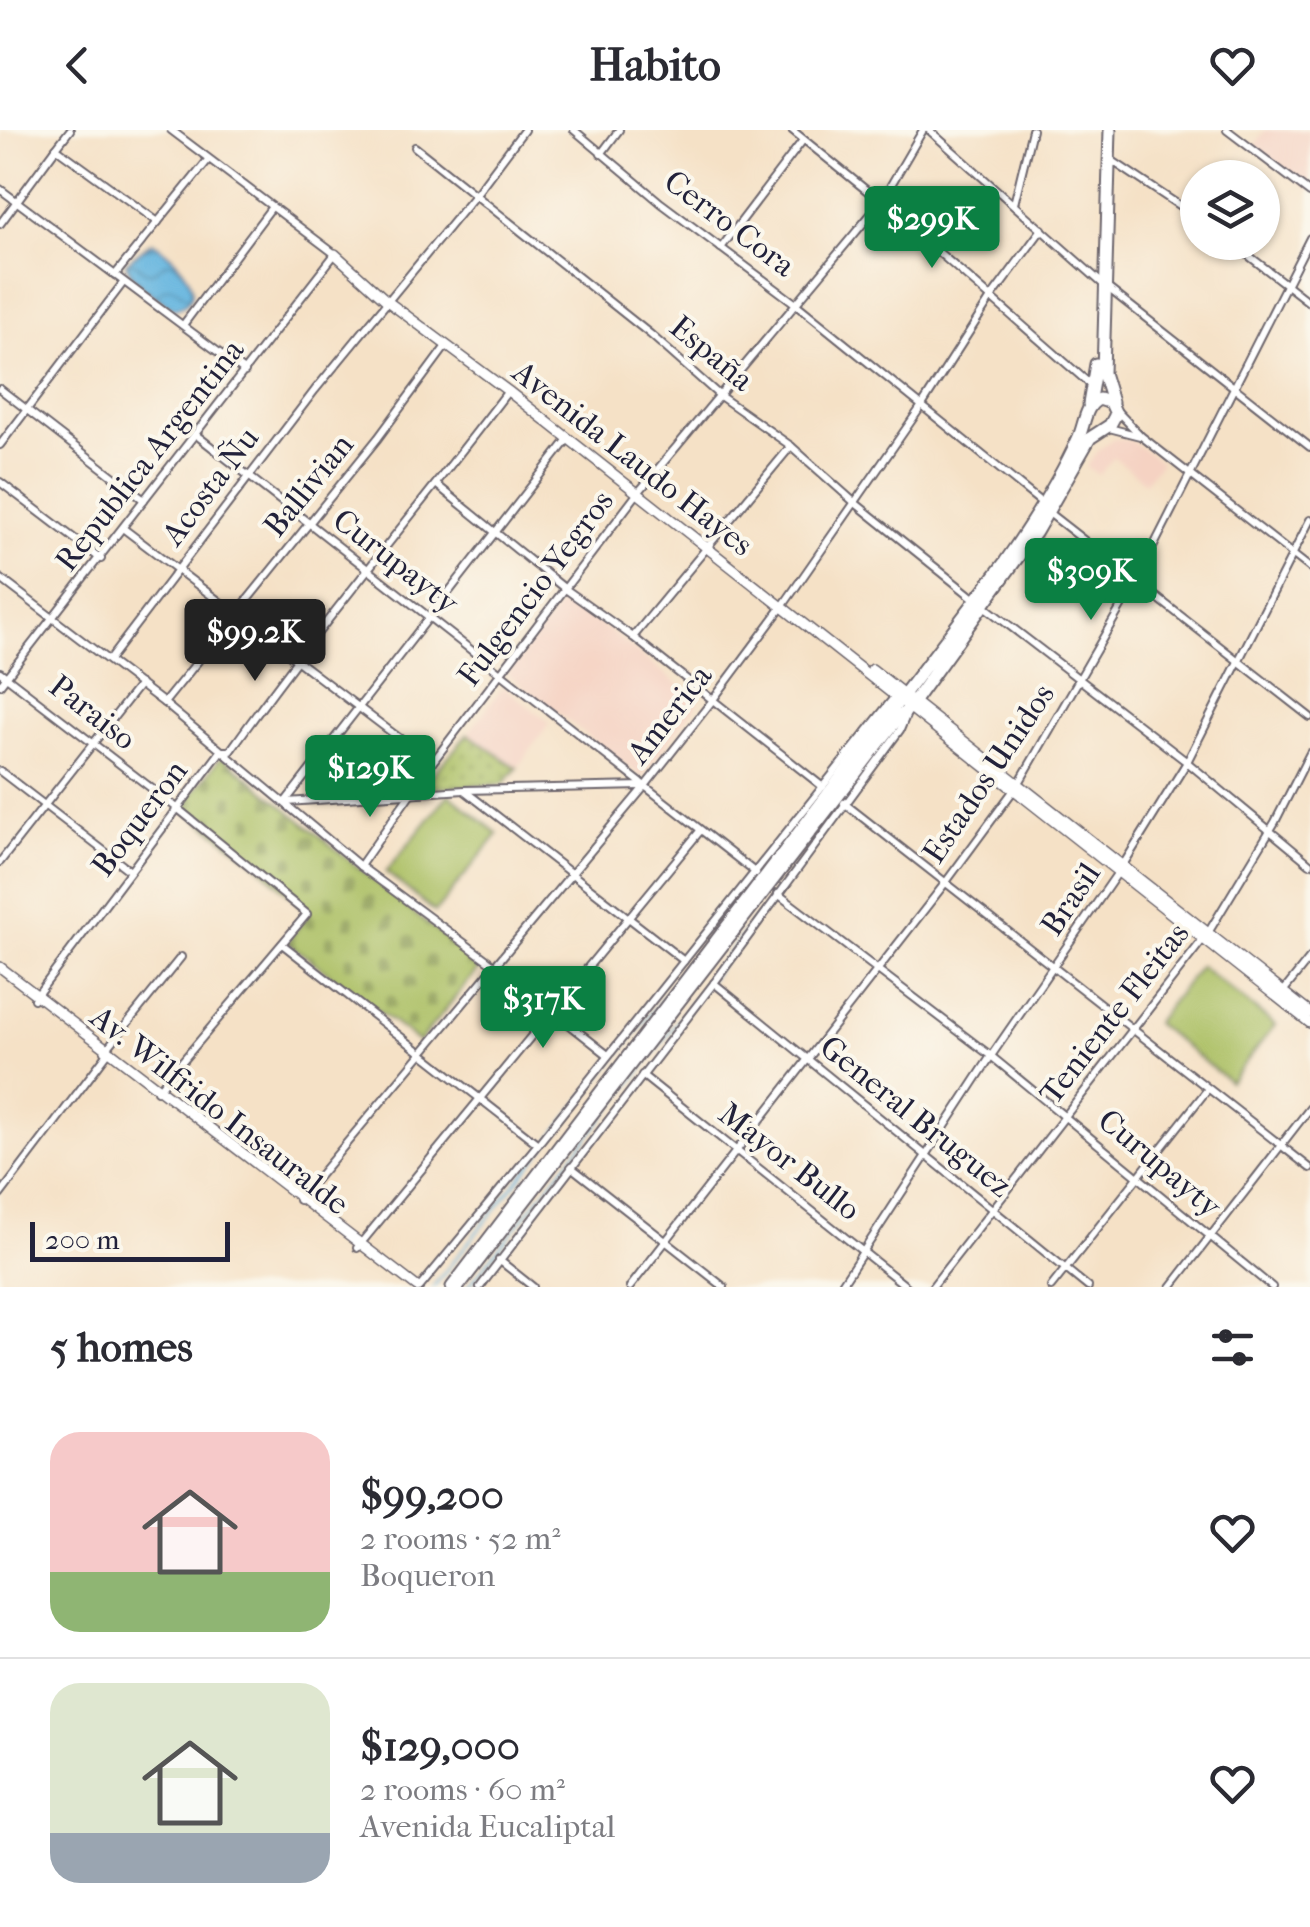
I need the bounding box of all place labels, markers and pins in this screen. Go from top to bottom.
pin: $299K [862,186,1002,271]
pin: $309K [1021,538,1161,623]
pin: $99.2K [174,599,336,684]
pin: $129K [300,735,440,820]
pin: $317K [473,966,613,1051]

